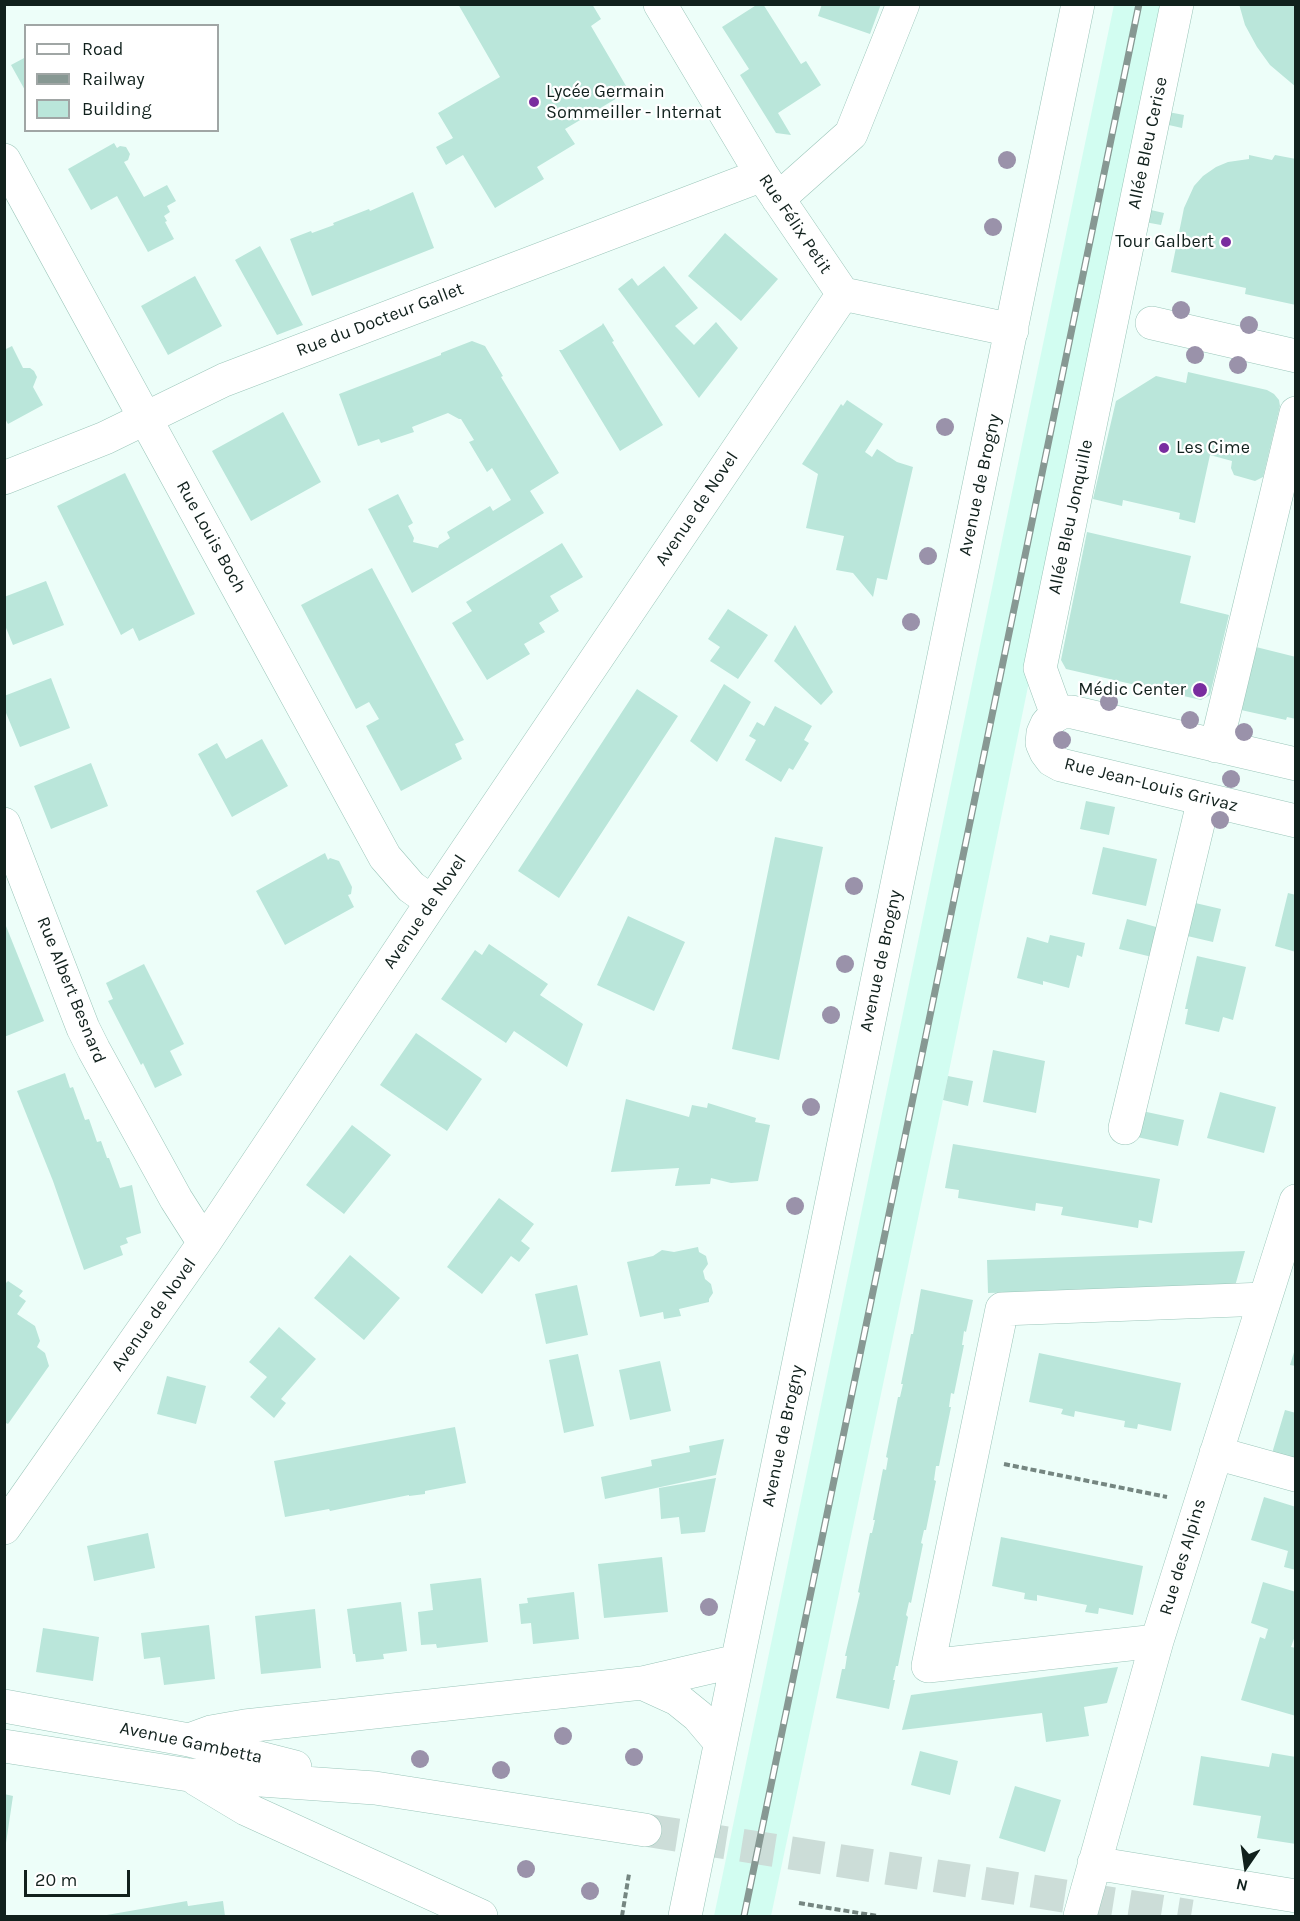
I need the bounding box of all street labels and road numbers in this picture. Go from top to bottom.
street label: Allée Bleu Cerise [1123,75,1173,211]
street label: Rue Félix Petit [754,170,836,278]
street label: Rue du Docteur Gallet [293,278,467,362]
street label: Avenue de Brogny [954,412,1006,558]
street label: Allée Bleu Jonquille [1044,438,1098,596]
street label: Avenue de Novel [651,448,743,570]
street label: Rue Louis Boch [171,477,251,597]
street label: Rue Jean-Louis Grivaz [1062,753,1240,817]
street label: Avenue de Novel [379,851,471,973]
street label: Avenue de Brogny [855,888,907,1034]
street label: Rue Albert Besnard [32,914,110,1066]
street label: Avenue de Novel [107,1254,201,1376]
street label: Avenue de Brogny [757,1363,809,1509]
street label: Rue des Alpins [1155,1496,1211,1618]
street label: Avenue Gambetta [118,1717,264,1769]

